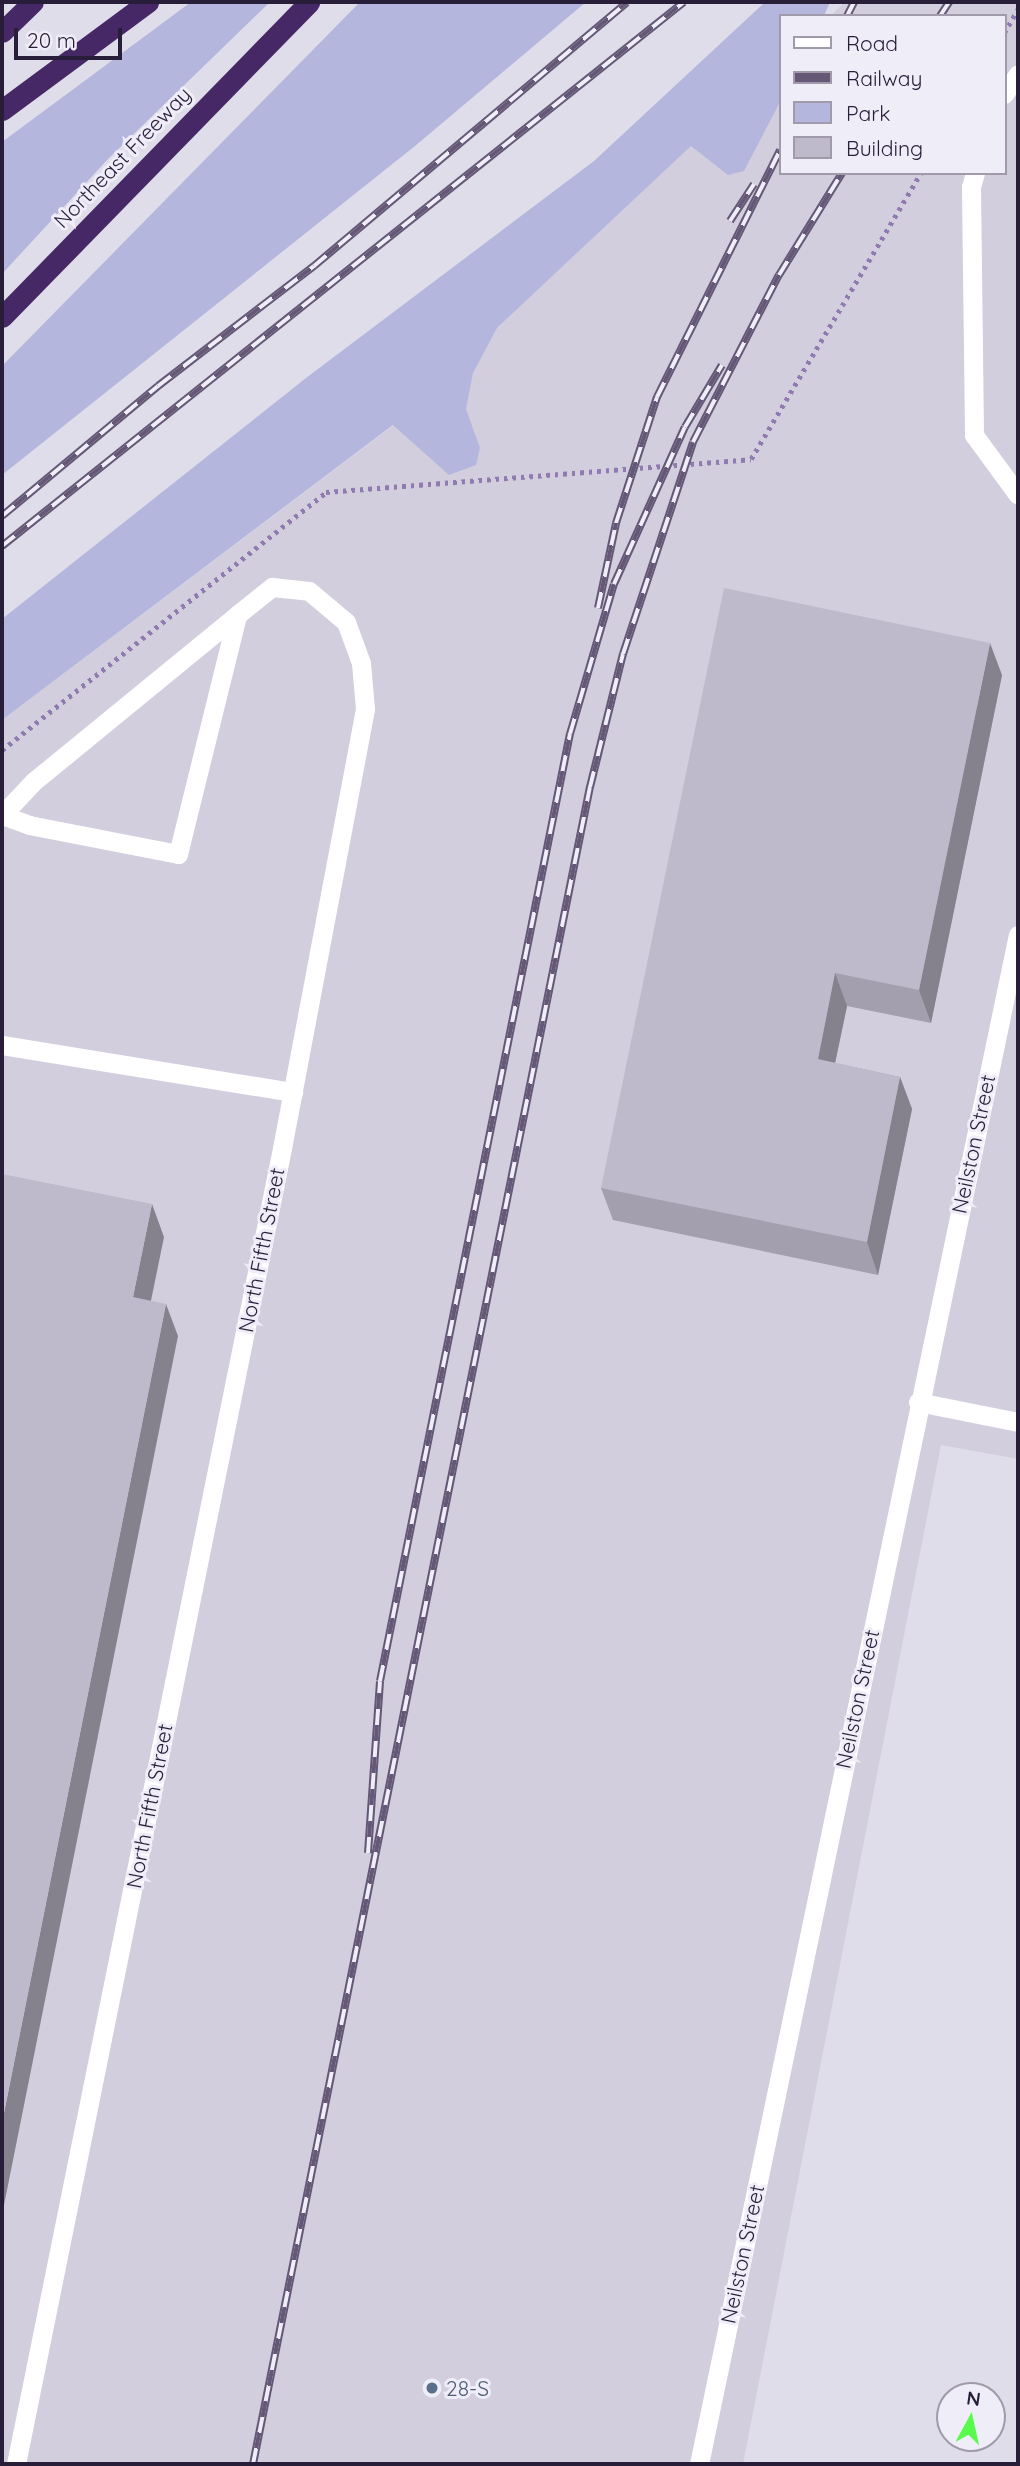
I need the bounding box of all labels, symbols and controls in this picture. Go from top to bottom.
scale bar [18,14,126,58]
legend [778,14,1006,175]
text: 20 m [27,27,76,53]
text: Road [846,30,898,56]
text: Railway [846,65,922,91]
street label: Northeast Freeway [48,81,196,233]
text: Park [846,100,890,126]
text: Building [846,135,923,161]
street label: Neilston Street [946,1072,1000,1216]
street label: North Fifth Street [233,1166,289,1334]
street label: Neilston Street [830,1627,884,1771]
street label: North Fifth Street [121,1722,177,1890]
street label: Neilston Street [715,2182,769,2326]
place label: 28-S [446,2375,489,2401]
marker: 28-S [424,2380,440,2396]
north arrow [936,2382,1006,2452]
text: N [965,2385,982,2411]

